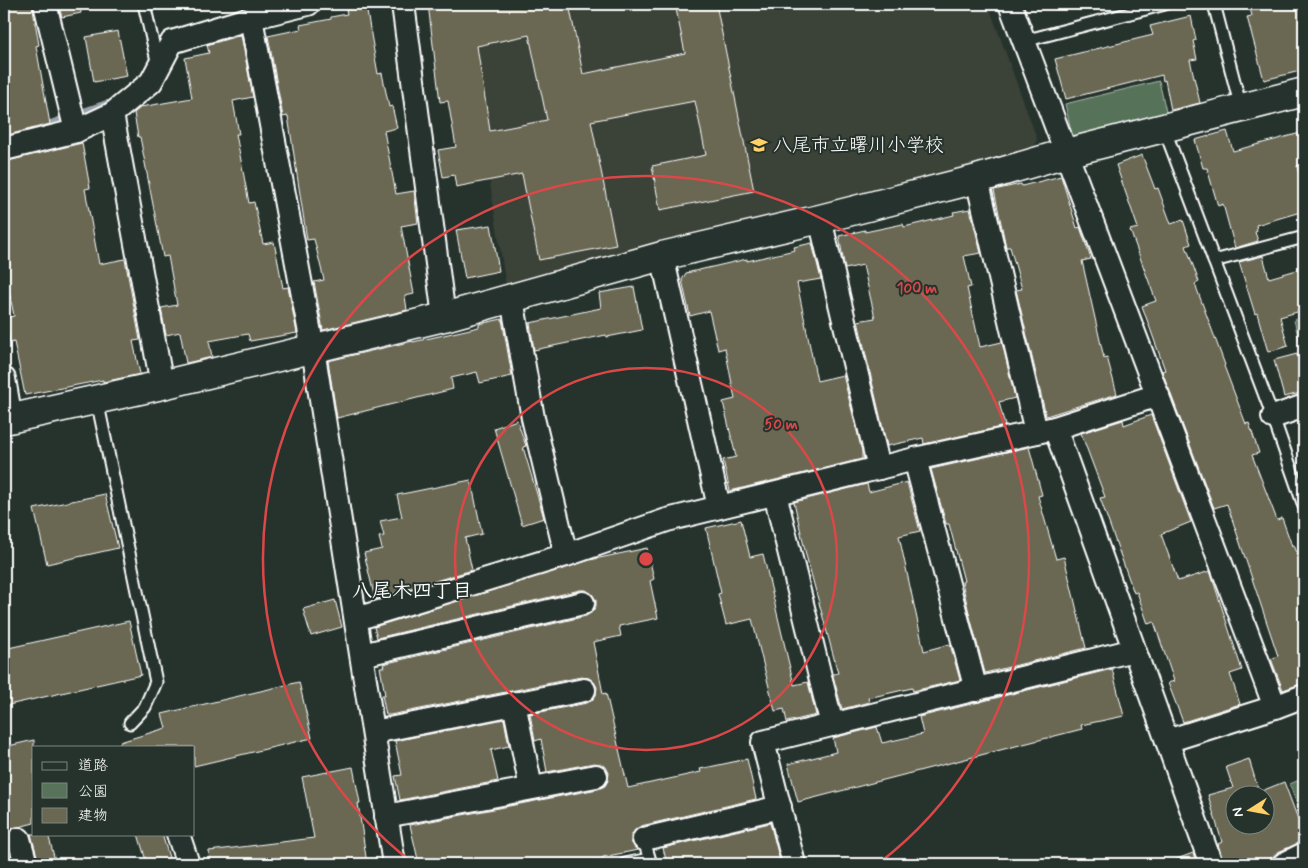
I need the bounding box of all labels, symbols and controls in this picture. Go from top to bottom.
place label: 八尾市立曙川小学校 [773,133,944,158]
school or university icon: 八尾市立曙川小学校 [749,135,769,155]
text: 100 m [897,279,937,299]
text: 50 m [764,415,798,435]
centre of rings [637,550,655,568]
district label: 八尾木四丁目 [352,578,472,605]
legend [32,746,195,836]
text: 道路 [78,756,108,776]
text: 公園 [78,782,108,802]
north arrow [1226,786,1276,836]
text: 建物 [78,806,108,826]
text: N [1228,806,1248,819]

